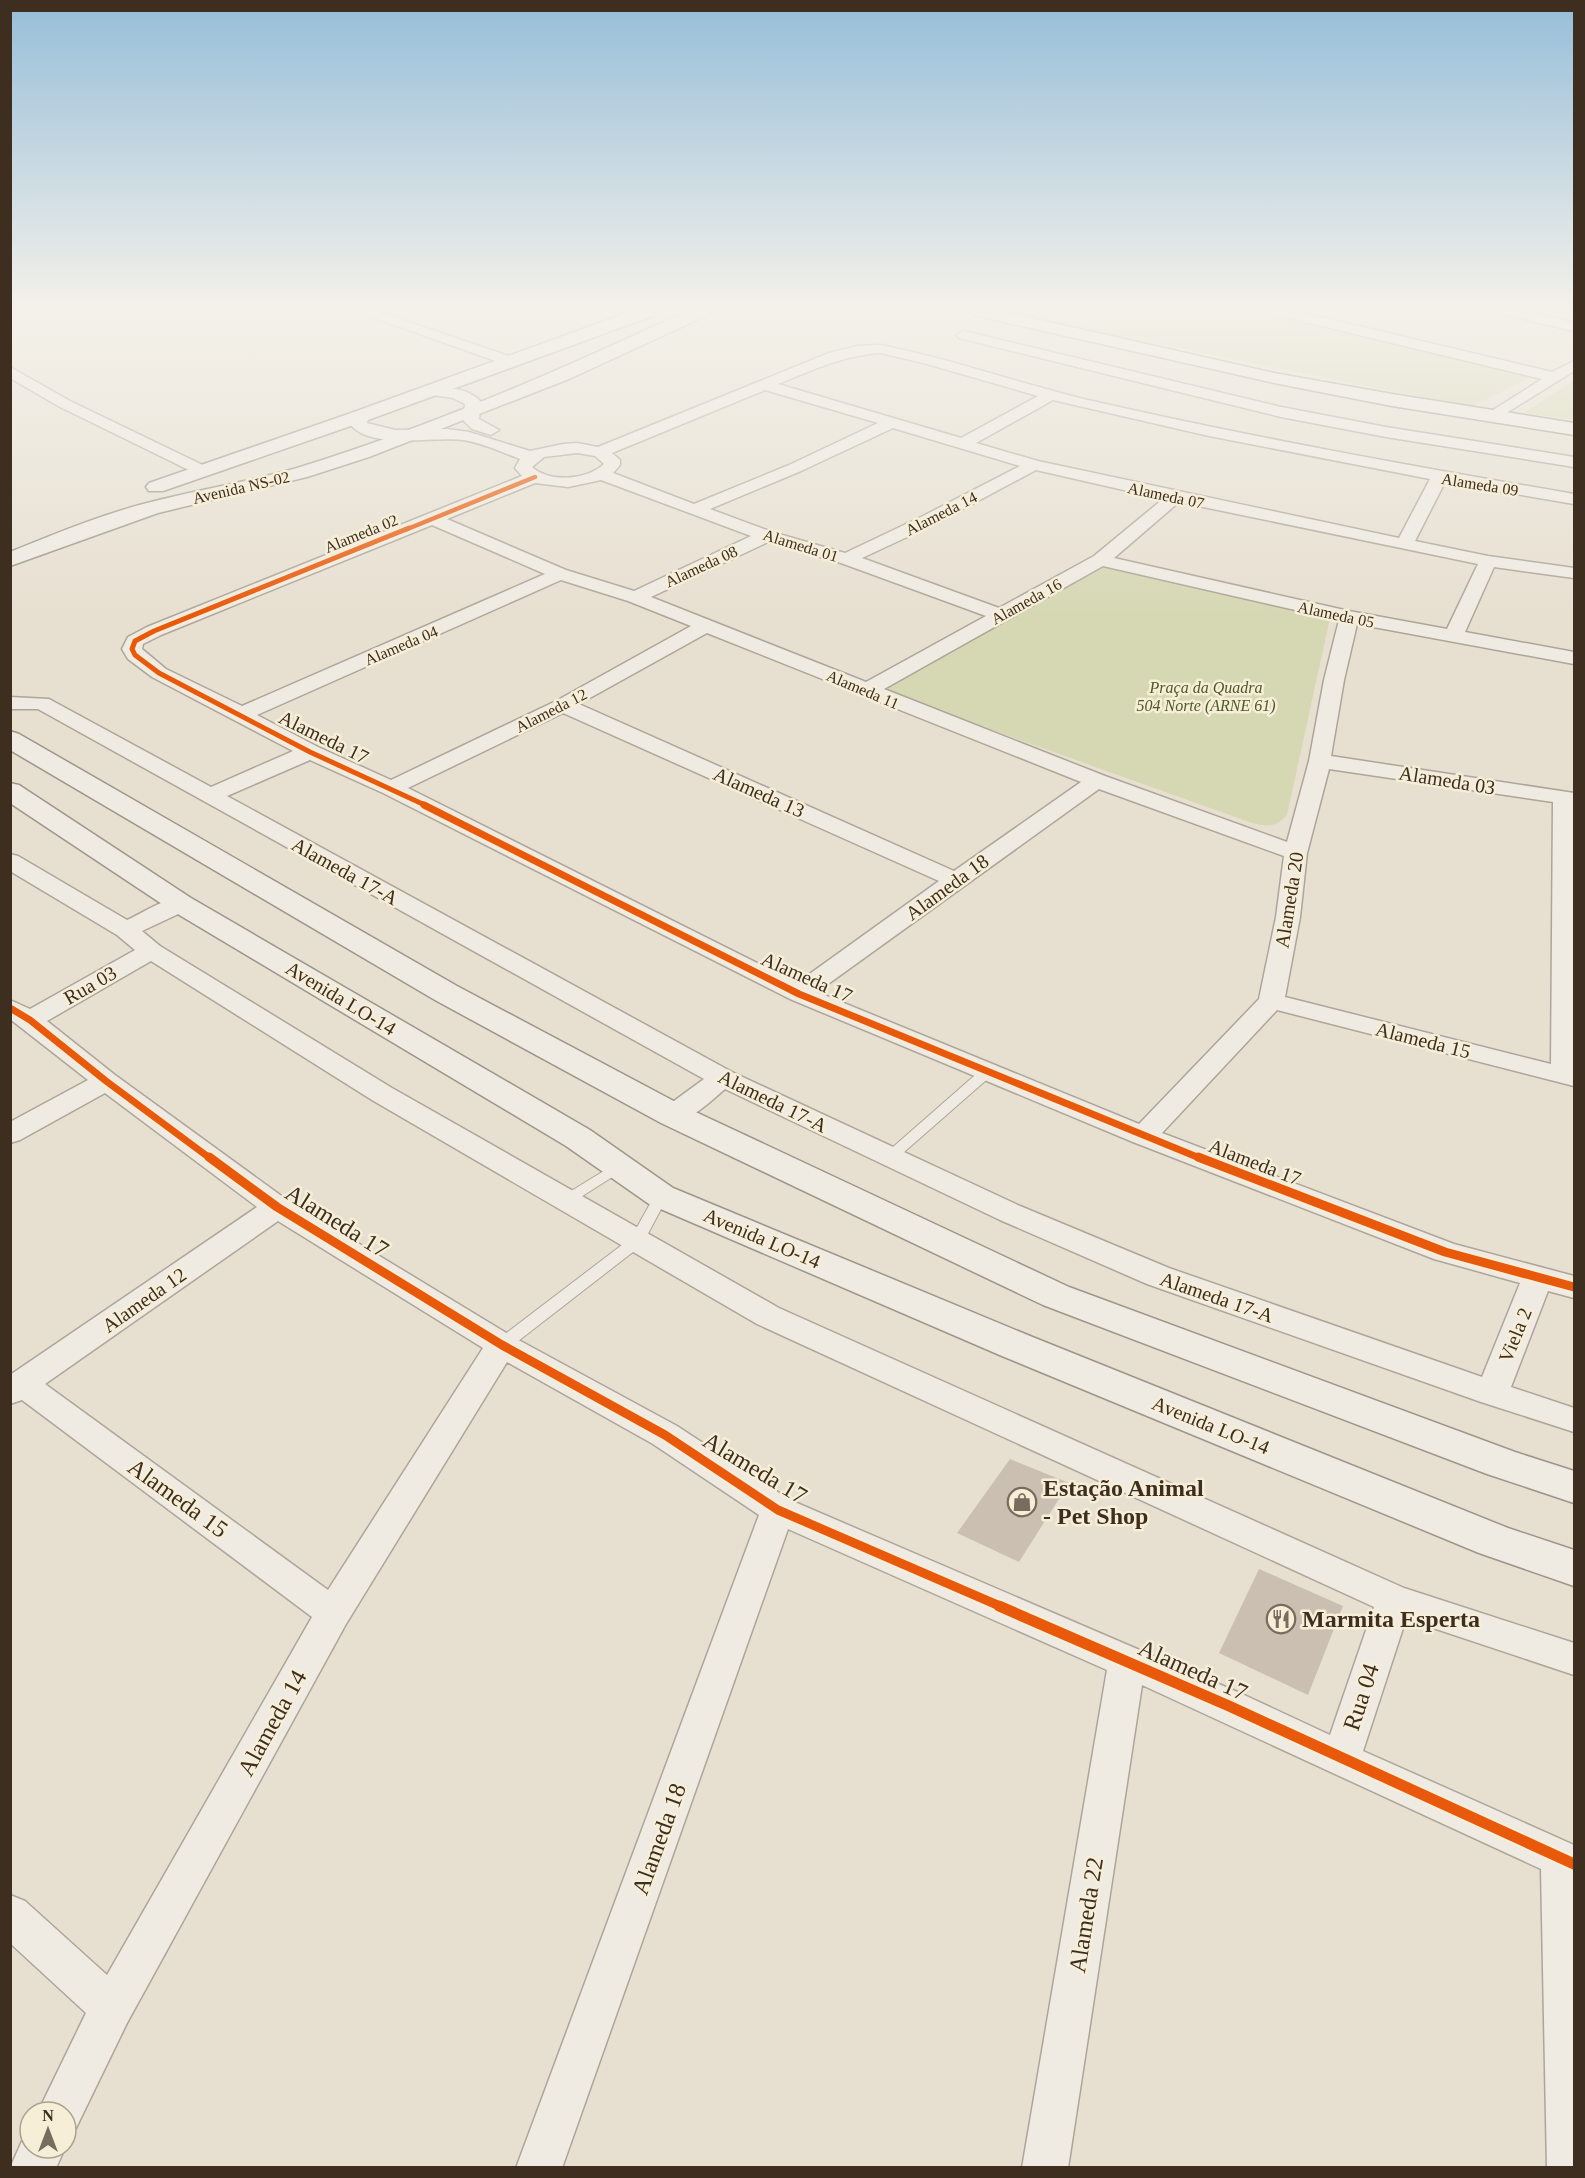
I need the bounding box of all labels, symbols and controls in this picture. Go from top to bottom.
street label: Avenida NS-02 [191,468,291,507]
street label: Alameda 09 [1440,470,1520,499]
street label: Alameda 07 [1126,479,1206,512]
street label: Alameda 14 [903,488,980,539]
street label: Alameda 02 [322,511,400,556]
street label: Alameda 01 [761,526,841,565]
street label: Alameda 08 [662,542,740,591]
street label: Alameda 16 [988,575,1064,628]
street label: Alameda 05 [1296,598,1376,631]
street label: Alameda 04 [362,622,440,668]
street label: Alameda 11 [824,667,902,712]
park label: Praça da Quadra 504 Norte (ARNE 61) [1136,679,1276,715]
street label: Alameda 12 [513,685,590,736]
street label: Alameda 17 [276,706,372,768]
street label: Alameda 13 [710,762,808,822]
street label: Alameda 03 [1397,762,1497,798]
street label: Alameda 17-A [288,833,403,910]
street label: Alameda 18 [901,850,993,924]
street label: Alameda 20 [1271,850,1307,950]
street label: Alameda 17 [758,947,856,1007]
street label: Avenida LO-14 [282,956,400,1040]
street label: Rua 03 [60,961,120,1009]
street label: Alameda 15 [1373,1018,1473,1062]
street label: Alameda 17-A [715,1065,831,1137]
street label: Alameda 17 [1206,1134,1304,1190]
street label: Alameda 17 [281,1179,393,1263]
street label: Avenida LO-14 [700,1204,824,1272]
street label: Alameda 12 [98,1263,190,1337]
street label: Alameda 17-A [1157,1267,1277,1327]
street label: Viela 2 [1494,1304,1536,1366]
street label: Avenida LO-14 [1149,1391,1273,1459]
street label: Alameda 17 [698,1427,812,1509]
street label: Alameda 15 [123,1453,233,1543]
place label: Estação Animal - Pet Shop [1043,1475,1204,1529]
shop icon: Estação Animal - Pet Shop [1006,1486,1038,1518]
restaurant icon: Marmita Esperta [1265,1603,1297,1635]
place label: Marmita Esperta [1302,1606,1480,1632]
street label: Alameda 17 [1134,1634,1252,1706]
street label: Rua 04 [1338,1660,1384,1734]
street label: Alameda 14 [232,1666,312,1780]
street label: Alameda 18 [627,1780,691,1898]
street label: Alameda 22 [1064,1855,1108,1975]
north arrow [18,2100,78,2160]
text: N [42,2107,54,2124]

